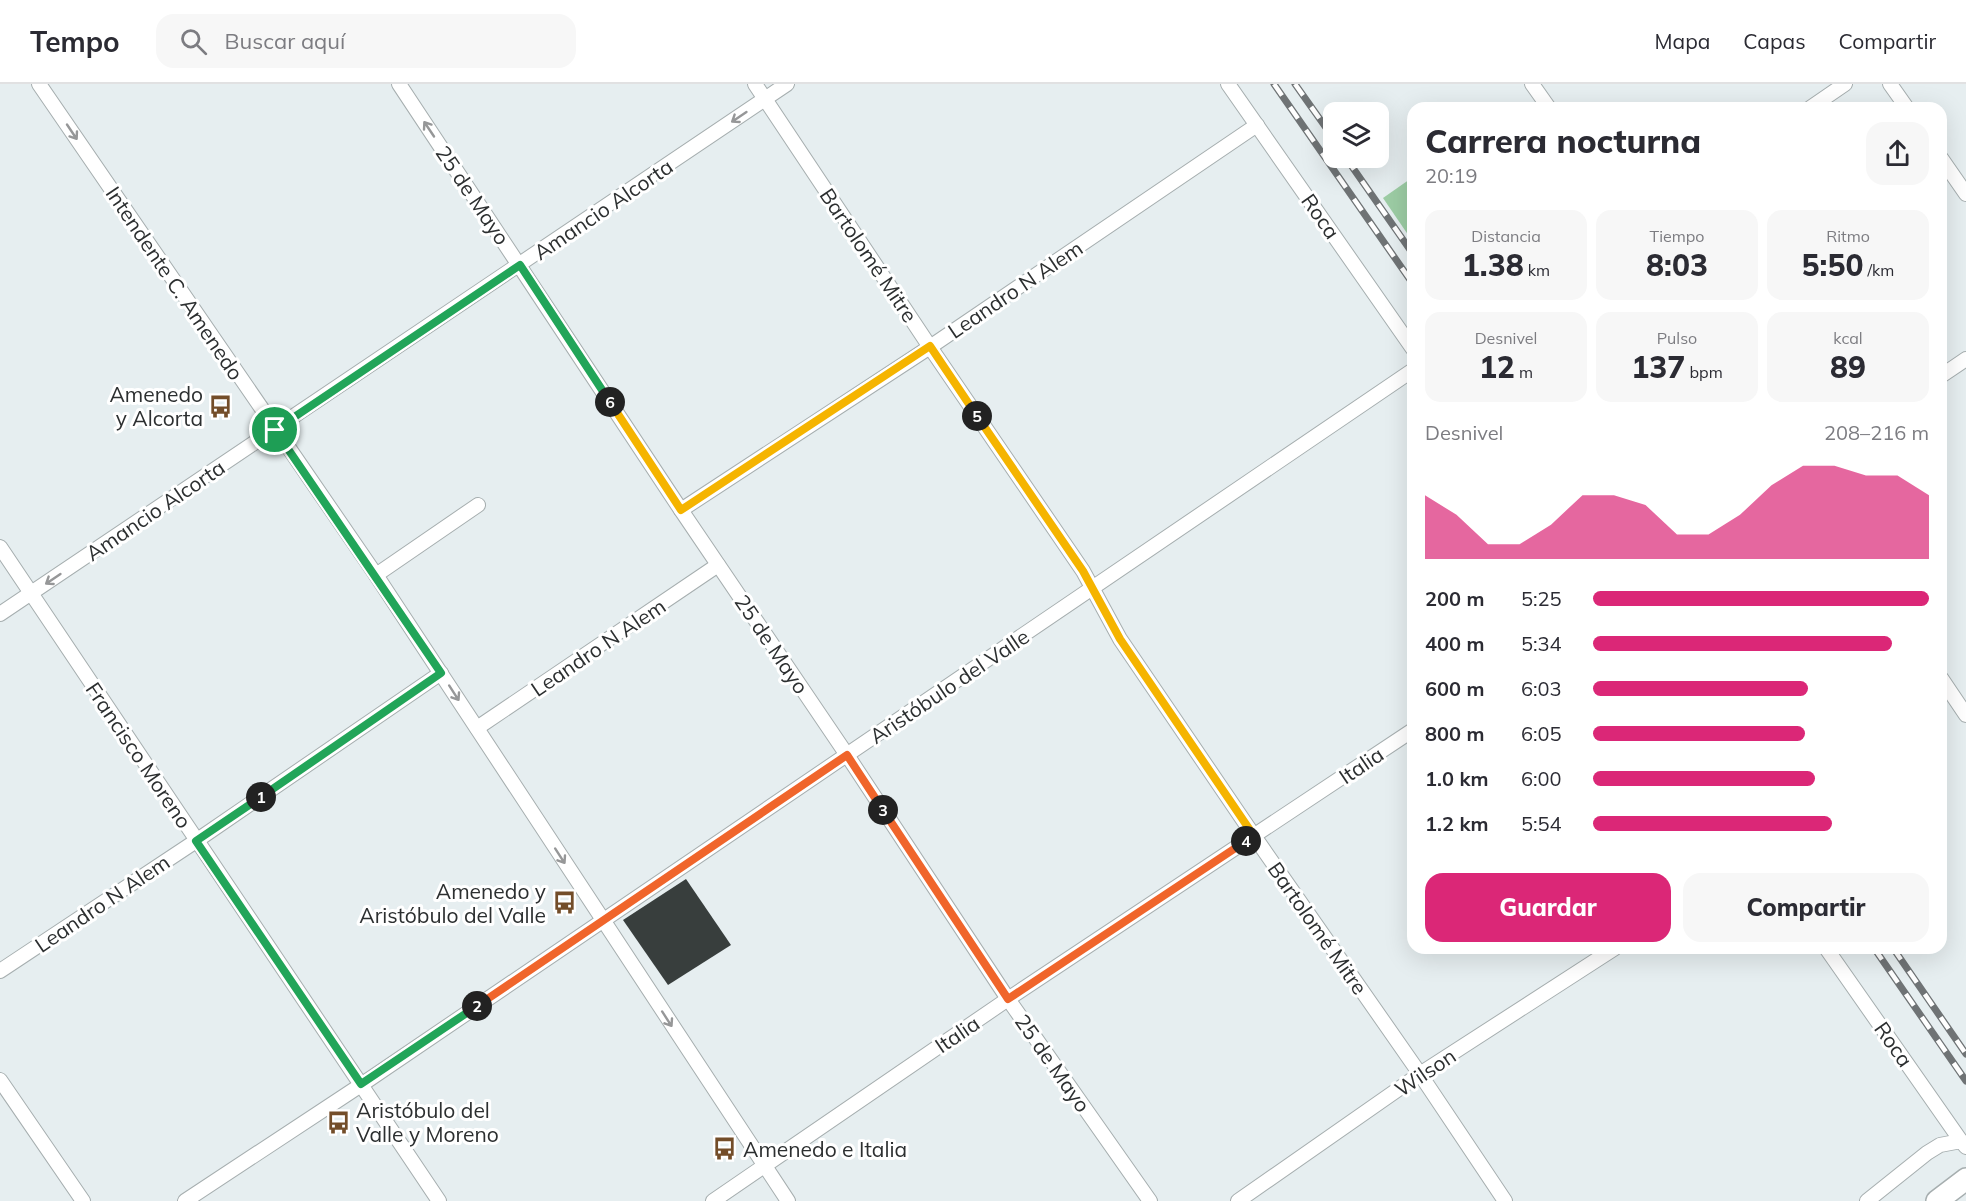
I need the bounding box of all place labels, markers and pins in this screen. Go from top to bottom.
place label: Amenedo y Alcorta [109,381,203,431]
pin: 6 [595,387,625,417]
bus stop icon: Amenedo y Alcorta [208,393,234,419]
pin: 5 [962,401,992,431]
pin [249,404,300,455]
pin: 1 [246,782,276,812]
pin: 3 [868,795,898,825]
pin: 4 [1231,826,1261,856]
place label: Amenedo y Aristóbulo del Valle [359,878,546,928]
bus stop icon: Amenedo y Aristóbulo del Valle [551,890,577,916]
pin: 2 [462,991,492,1021]
place label: Aristóbulo del Valle y Moreno [356,1097,499,1147]
bus stop icon: Aristóbulo del Valle y Moreno [325,1109,351,1135]
bus stop icon: Amenedo e Italia [712,1136,738,1162]
place label: Amenedo e Italia [743,1136,907,1162]

